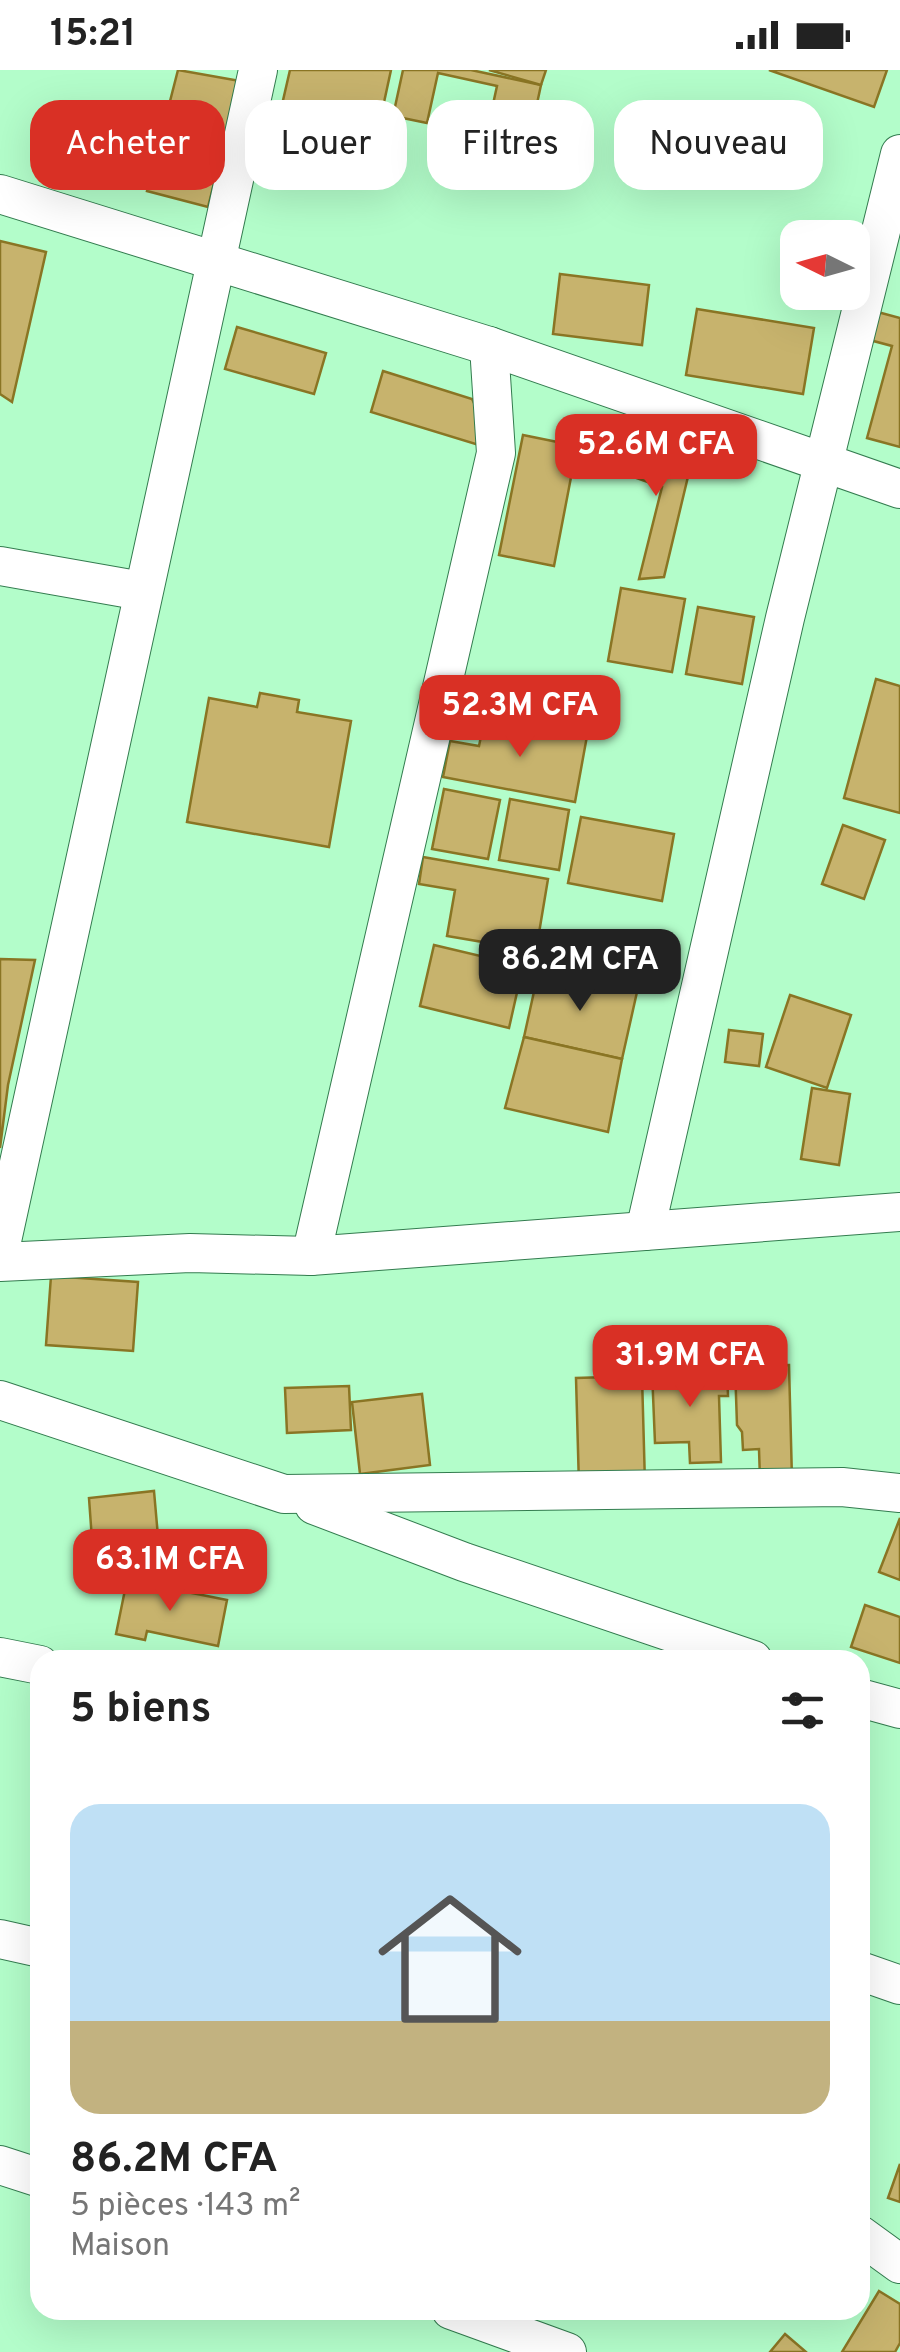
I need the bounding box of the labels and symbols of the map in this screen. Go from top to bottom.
north arrow [780,220,870,310]
pin: 52.6M CFA [542,414,770,499]
pin: 52.3M CFA [406,675,634,760]
pin: 86.2M CFA [466,929,694,1014]
pin: 31.9M CFA [576,1325,804,1410]
pin: 63.1M CFA [56,1529,284,1614]

